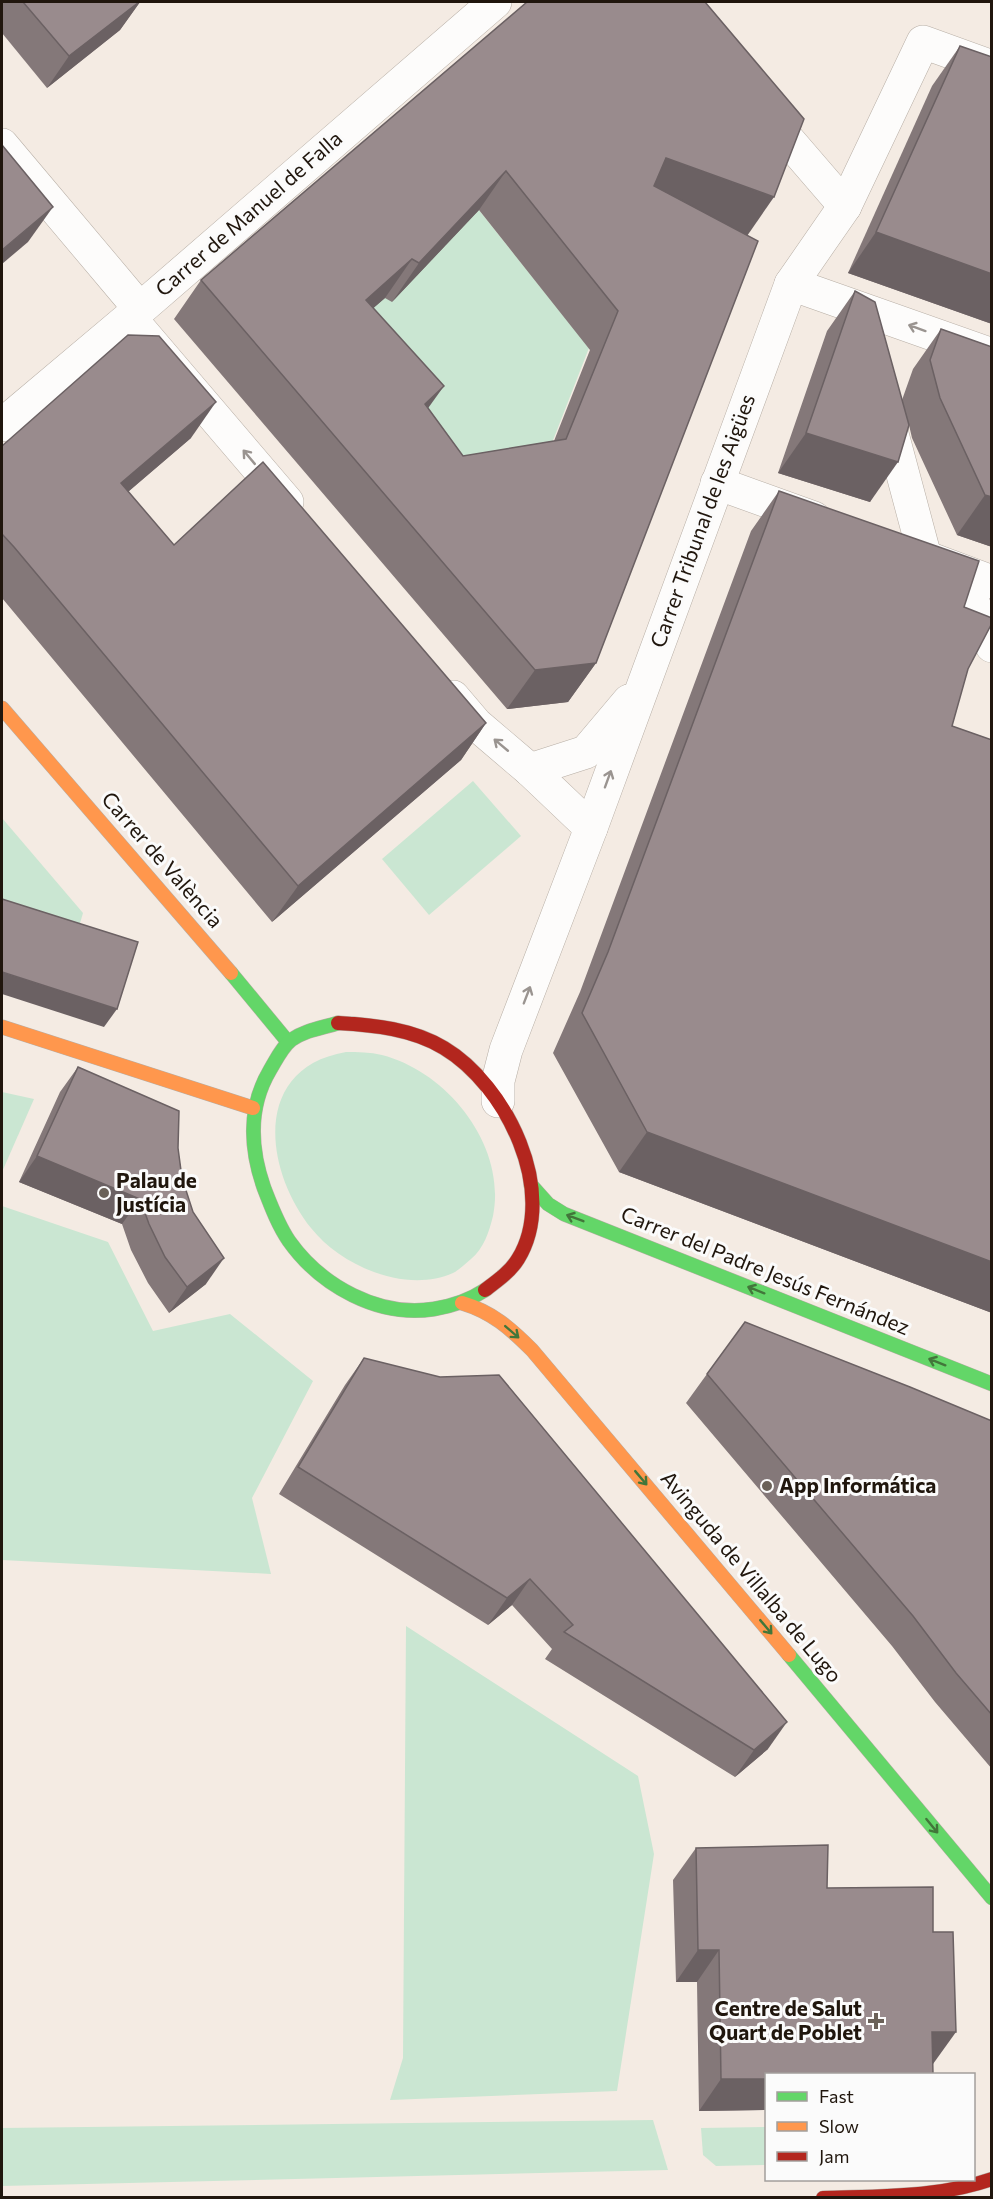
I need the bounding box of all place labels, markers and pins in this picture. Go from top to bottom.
place label: Palau de Justícia [116,1167,197,1216]
marker: Palau de Justícia [97,1186,111,1200]
place label: App Informática [779,1472,936,1497]
marker: App Informática [760,1479,774,1493]
place label: Centre de Salut Quart de Poblet [709,1995,862,2044]
marker: Centre de Salut Quart de Poblet [867,2012,885,2030]

